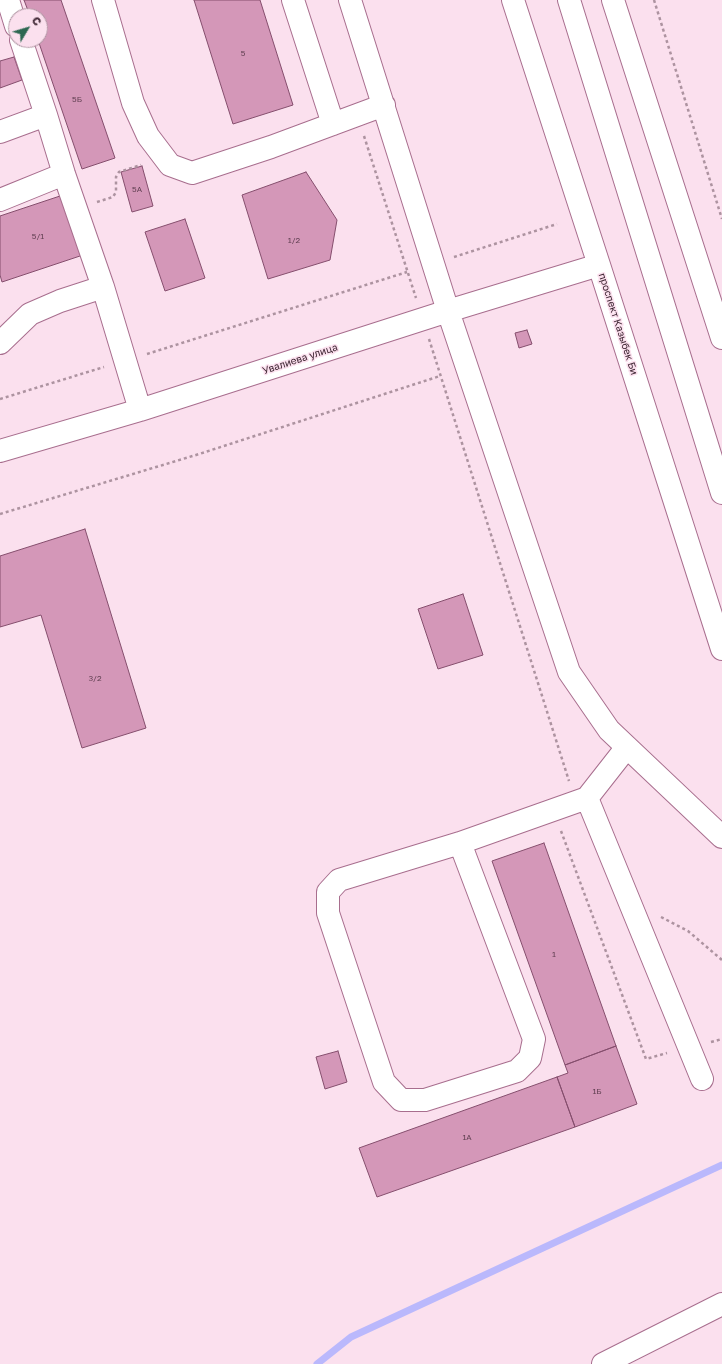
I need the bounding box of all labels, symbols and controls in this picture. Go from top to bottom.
north arrow [8,8,48,48]
text: С [30,14,45,28]
house number: 5 [241,48,245,58]
house number: 5Б [72,94,82,104]
house number: 5А [132,184,142,194]
house number: 5/1 [32,231,44,241]
house number: 1/2 [288,235,300,245]
street label: проспект Казыбек Би [596,272,640,376]
street label: Увалиева улица [261,341,339,377]
house number: 3/2 [88,673,102,683]
house number: 1 [552,949,556,959]
house number: 1Б [592,1086,602,1096]
house number: 1А [462,1132,472,1142]

